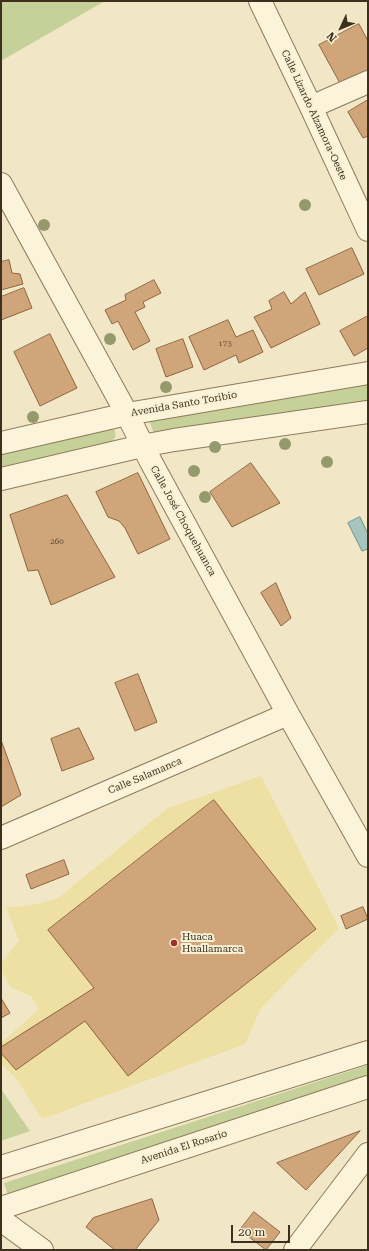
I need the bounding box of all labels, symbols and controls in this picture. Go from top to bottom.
north arrow [321,8,361,48]
text: N [324,29,340,44]
street label: Calle Lizardo Alzamora-Oeste [279,48,349,182]
house number: 173 [218,339,232,349]
street label: Avenida Santo Toribio [130,389,238,419]
street label: Calle José Choquehuanca [148,464,218,578]
house number: 260 [50,537,64,547]
street label: Calle Salamanca [106,755,184,797]
place label: Huaca Huallamarca [182,931,243,954]
marker: Huaca Huallamarca [169,938,179,948]
street label: Avenida El Rosario [139,1127,229,1167]
scale bar [233,1217,292,1243]
text: 20 m [238,1225,265,1239]

